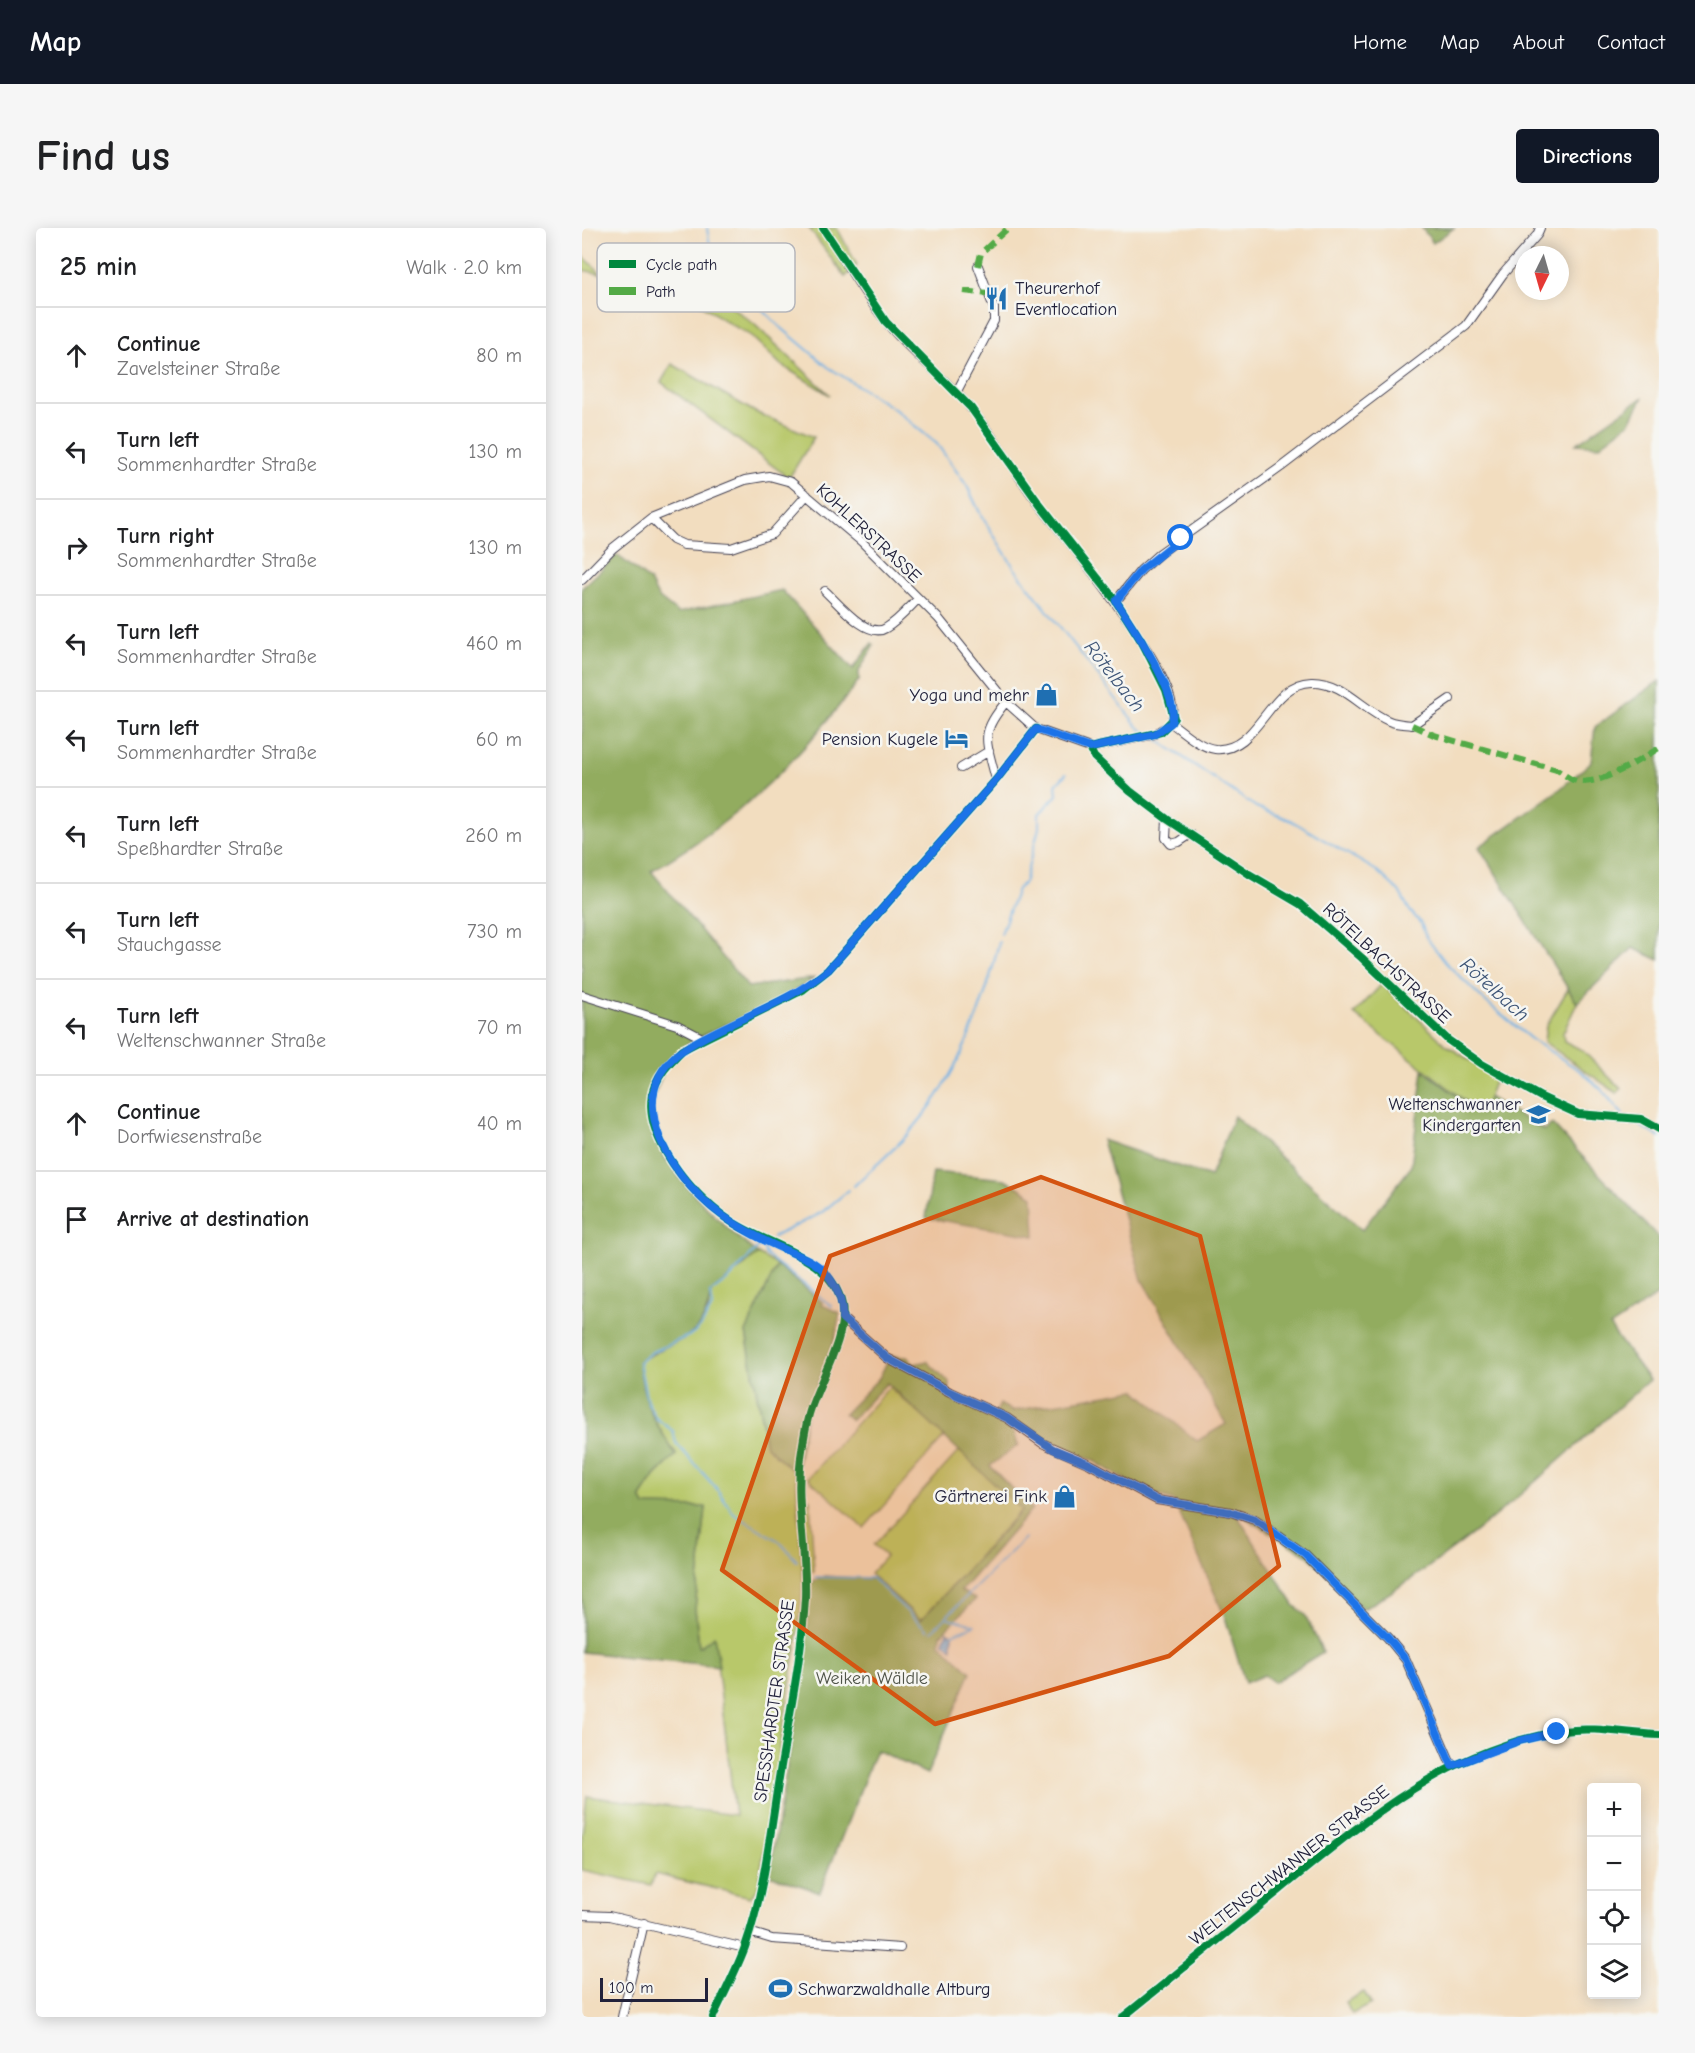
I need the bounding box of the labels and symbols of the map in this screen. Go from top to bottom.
legend [597,243,795,312]
north arrow [1515,246,1569,300]
text: Cycle path [646,256,717,274]
place label: Theurerhof Eventlocation [1015,278,1117,320]
text: Path [646,283,676,301]
restaurant icon: Theurerhof Eventlocation [984,285,1010,311]
street label: KOHLERSTRASSE [812,479,926,587]
route start [1167,524,1193,550]
water label: Rötelbach [1080,636,1150,717]
shop icon: Yoga und mehr [1034,682,1060,708]
place label: Yoga und mehr [910,685,1030,706]
hotel icon: Pension Kugele [943,726,969,752]
place label: Pension Kugele [822,729,938,750]
street label: RÖTELBACHSTRASSE [1318,899,1455,1028]
water label: Rötelbach [1456,953,1534,1026]
place label: Weltenschwanner Kindergarten [1389,1094,1522,1136]
school or university icon: Weltenschwanner Kindergarten [1526,1101,1552,1127]
shop icon: Gärtnerei Fink [1052,1483,1078,1509]
place label: Gärtnerei Fink [935,1486,1047,1507]
street label: SPESSHARDTER STRASSE [750,1599,799,1803]
park label: Weiken Wäldle [816,1668,928,1689]
route end [1543,1718,1569,1744]
street label: WELTENSCHWANNER STRASSE [1185,1781,1393,1950]
scale bar [600,1975,708,2002]
sports icon: Schwarzwaldhalle Altburg [767,1976,793,2002]
place label: Schwarzwaldhalle Altburg [798,1979,991,2000]

